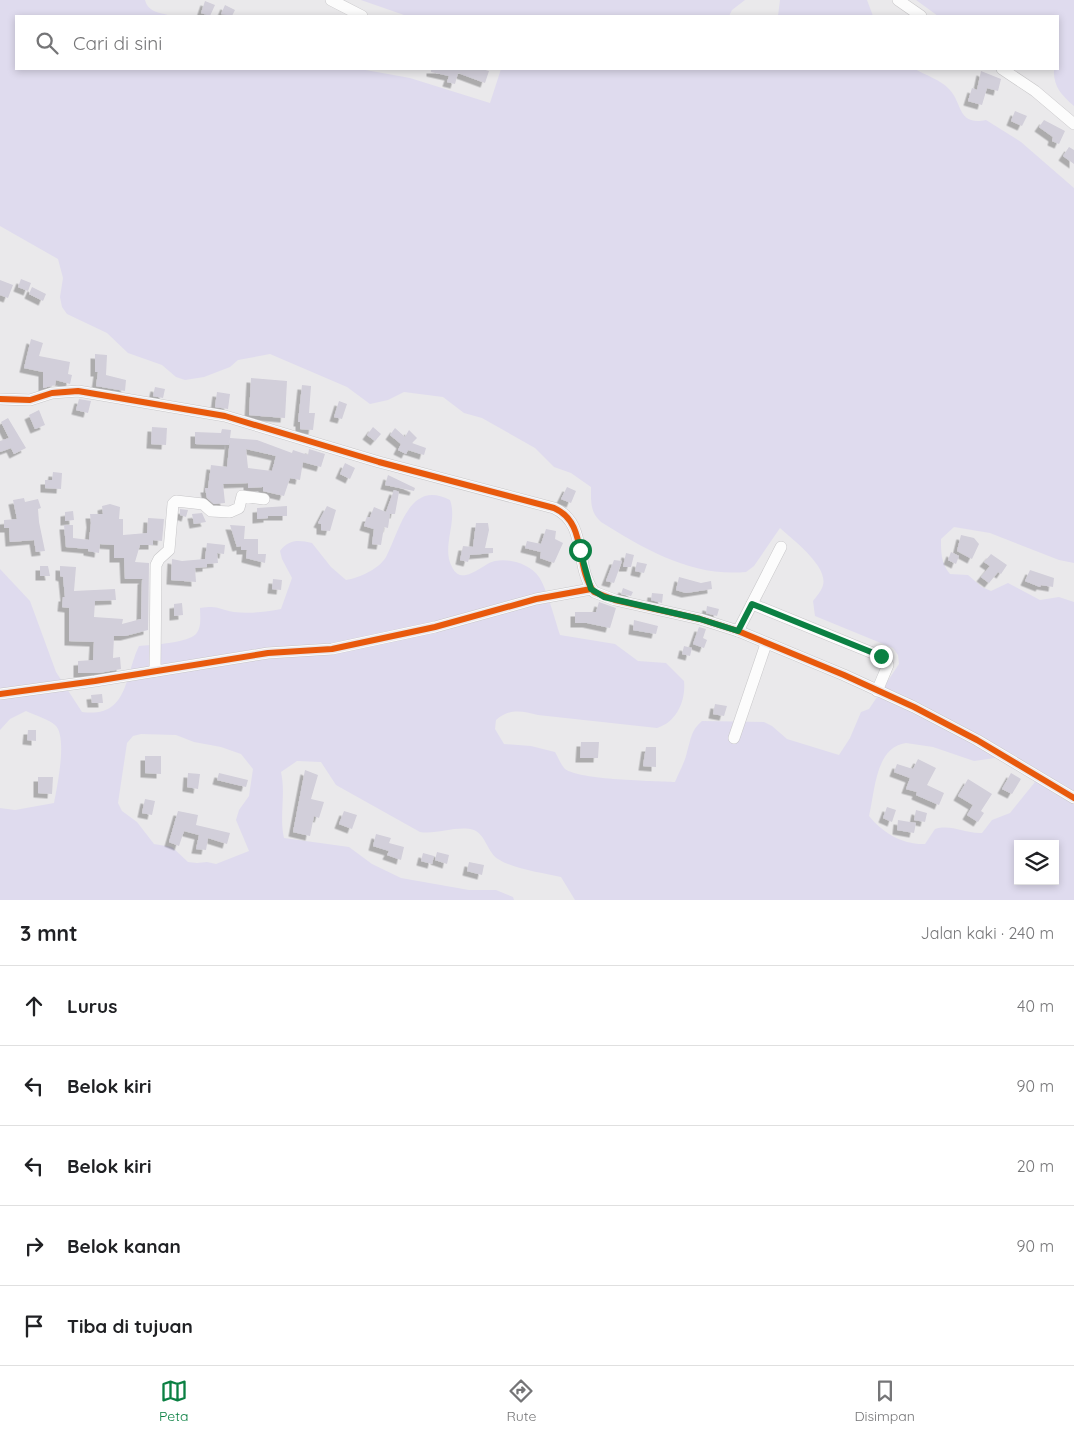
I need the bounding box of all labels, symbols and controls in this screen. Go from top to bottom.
search box [15,15,1059,70]
icon: search [33,29,61,57]
text: Cari di sini [73,31,162,55]
route start [569,539,592,562]
route end [870,645,893,668]
map controls [1014,840,1059,885]
button: layers [1014,840,1059,885]
text: 3 mnt [20,920,78,946]
text: Jalan kaki · 240 m [921,923,1054,943]
icon: ahead [20,992,48,1020]
text: Lurus [67,994,117,1018]
text: 40 m [1017,996,1054,1016]
icon: left [20,1072,48,1100]
text: Belok kiri [67,1074,152,1098]
text: 90 m [1017,1076,1054,1096]
icon: left [20,1152,48,1180]
text: Belok kiri [67,1154,152,1178]
text: 20 m [1017,1156,1054,1176]
icon: right [20,1232,48,1260]
text: Belok kanan [67,1234,181,1258]
text: 90 m [1017,1236,1054,1256]
icon: arrive [20,1312,48,1340]
text: Tiba di tujuan [67,1314,193,1338]
tab: Peta [159,1377,188,1425]
tab: Rute [507,1377,536,1425]
tab: Disimpan [854,1377,915,1425]

